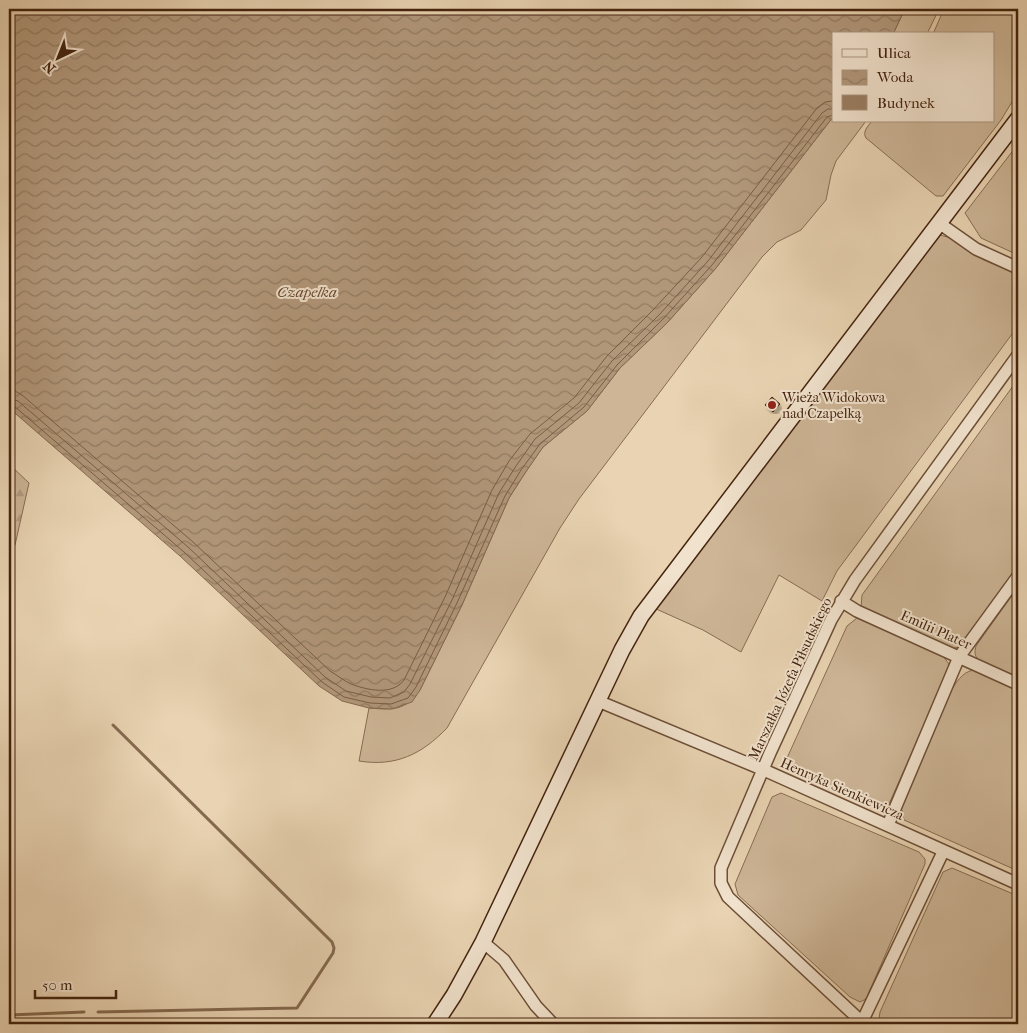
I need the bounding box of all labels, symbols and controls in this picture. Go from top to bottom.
north arrow [32,32,82,82]
legend [832,32,994,122]
text: Ulica [877,44,912,62]
text: N [40,57,59,77]
text: Woda [876,68,914,86]
text: Budynek [877,94,935,112]
water label: Czapelka [277,283,337,301]
place label: Wieża Widokowa nad Czapelką [781,389,886,422]
marker: Wieża Widokowa nad Czapelką [766,399,778,411]
street label: Marszałka Józefa Piłsudskiego [745,595,835,763]
street label: Emilii Plater [898,607,974,653]
street label: Henryka Sienkiewicza [778,754,907,824]
scale bar [35,968,116,1000]
text: 50 m [42,976,73,994]

